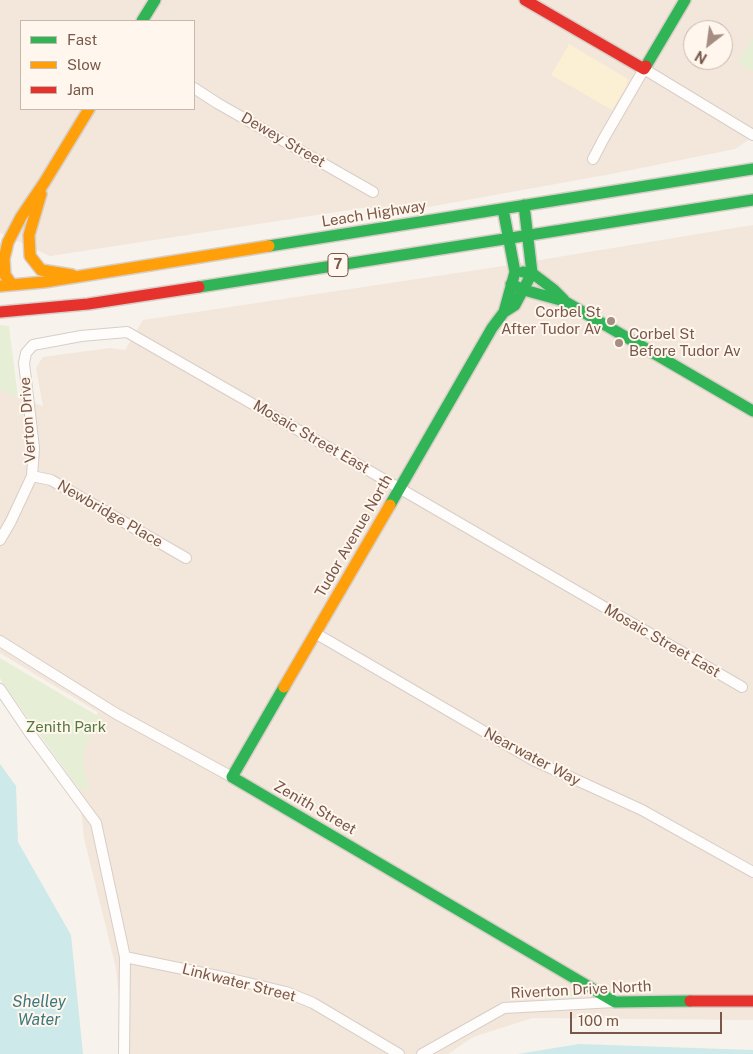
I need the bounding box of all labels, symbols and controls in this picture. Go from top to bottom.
legend [20,20,195,110]
north arrow [683,20,733,70]
text: Fast [67,31,97,48]
text: N [692,47,710,67]
text: Slow [67,56,101,73]
text: Jam [67,81,94,98]
street label: Dewey Street [238,109,328,171]
street label: Leach Highway [320,197,428,231]
road number: 7 [328,254,348,276]
place label: Corbel St After Tudor Av [501,303,601,338]
marker: Corbel St After Tudor Av [605,315,617,327]
place label: Corbel St Before Tudor Av [629,325,741,360]
marker: Corbel St Before Tudor Av [613,337,625,349]
street label: Verton Drive [16,377,40,463]
street label: Mosaic Street East [250,396,372,478]
street label: Tudor Avenue North [312,471,396,601]
street label: Newbridge Place [54,476,166,552]
street label: Mosaic Street East [601,600,723,682]
park label: Zenith Park [26,718,106,736]
street label: Nearwater Way [481,724,583,790]
street label: Zenith Street [271,777,359,839]
street label: Linkwater Street [180,960,298,1006]
street label: Riverton Drive North [510,977,652,1003]
water label: Shelley Water [12,992,66,1030]
scale bar [573,1002,726,1034]
text: 100 m [578,1012,619,1029]

